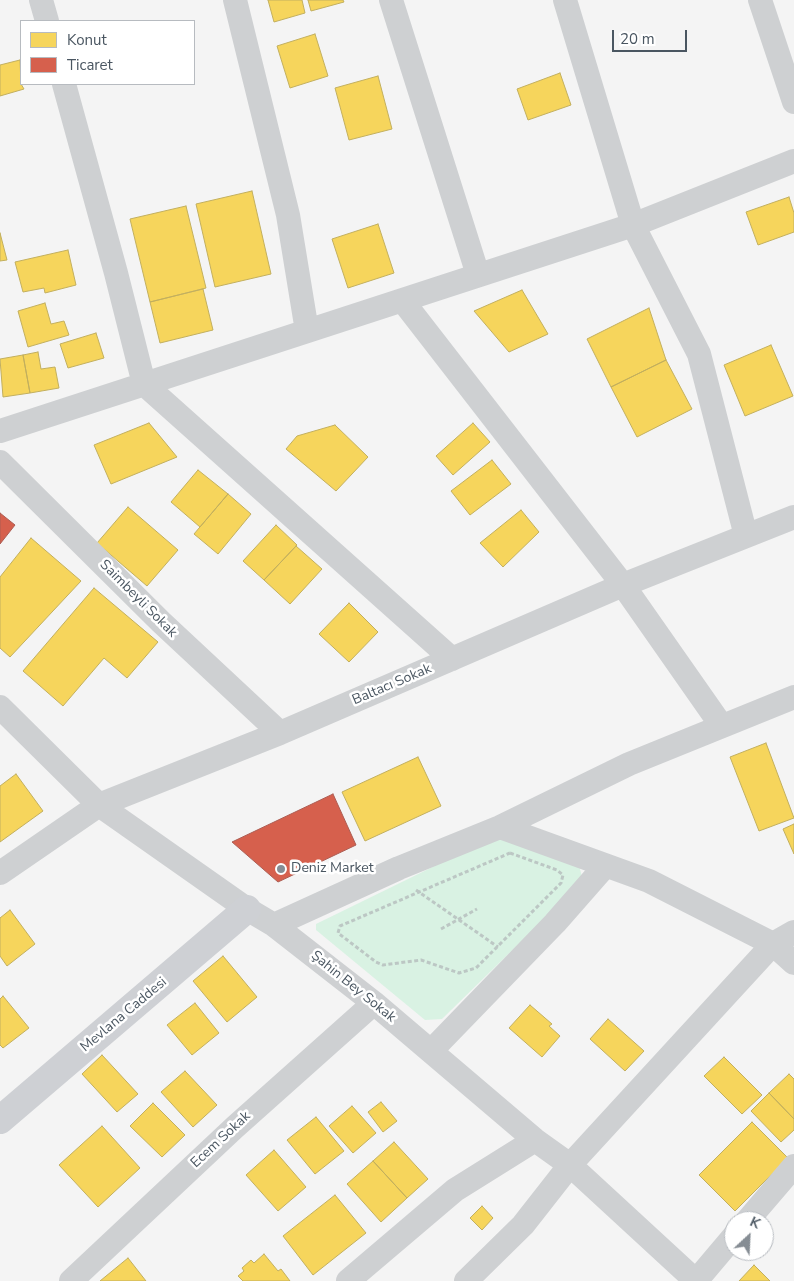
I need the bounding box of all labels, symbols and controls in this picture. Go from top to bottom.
legend [20,20,195,85]
scale bar [614,20,689,52]
text: 20 m [620,29,655,49]
text: Konut [67,30,107,50]
text: Ticaret [67,55,113,75]
street label: Saimbeyli Sokak [96,557,180,641]
street label: Baltacı Sokak [350,661,434,709]
place label: Deniz Market [291,861,374,877]
marker: Deniz Market [275,863,287,875]
street label: Şahin Bey Sokak [307,948,399,1026]
street label: Mevlana Caddesi [77,974,171,1056]
street label: Ecem Sokak [188,1108,254,1172]
north arrow [724,1211,774,1261]
text: K [747,1212,763,1233]

